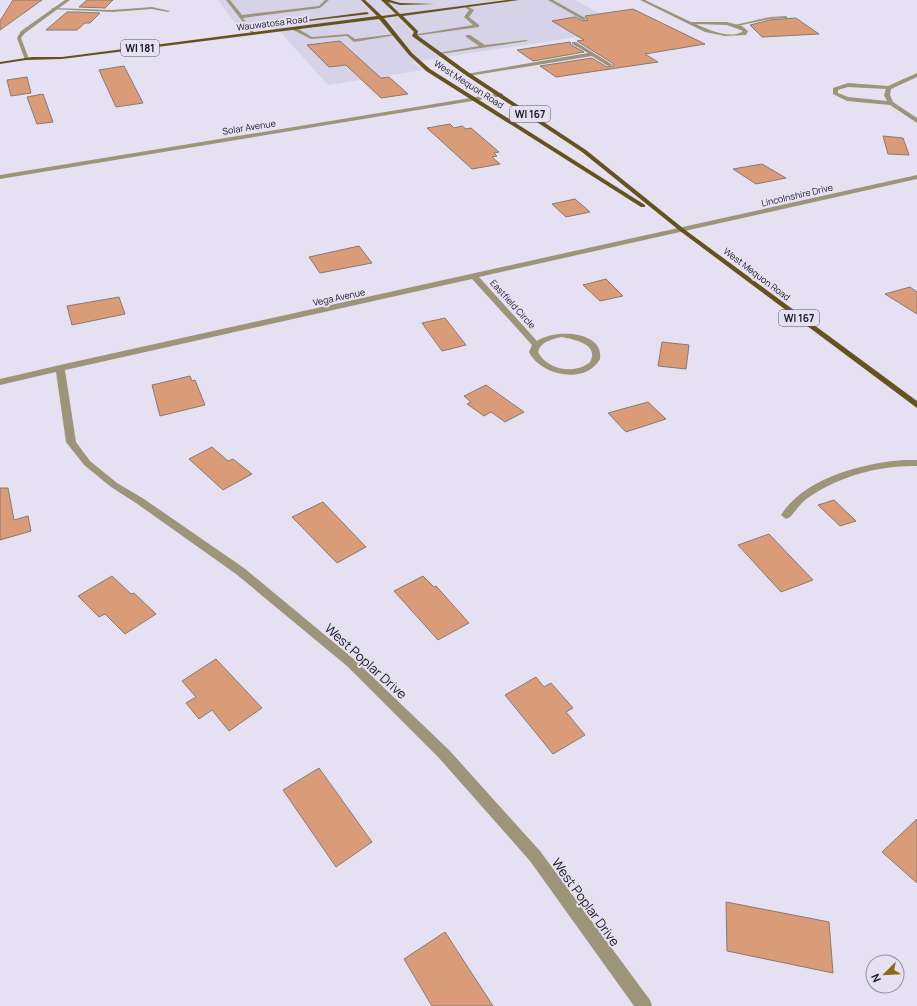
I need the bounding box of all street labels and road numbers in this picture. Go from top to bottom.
street label: Wauwatosa Road [236,12,308,34]
road number: WI 181 [121,40,159,56]
street label: West Mequon Road [432,57,506,111]
road number: WI 167 [510,106,550,122]
street label: Solar Avenue [221,116,277,138]
street label: Lincolnshire Drive [760,180,834,210]
street label: West Mequon Road [721,245,793,303]
street label: Eastfield Circle [487,277,539,331]
street label: Vega Avenue [312,285,366,309]
road number: WI 167 [779,310,819,326]
street label: West Poplar Drive [321,619,411,703]
street label: West Poplar Drive [548,854,624,950]

